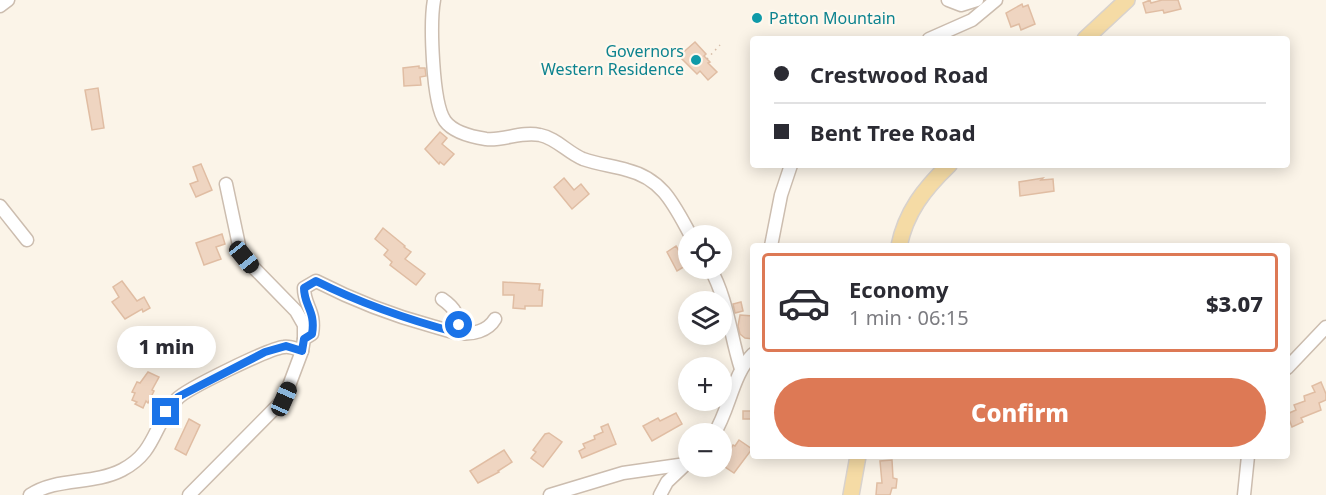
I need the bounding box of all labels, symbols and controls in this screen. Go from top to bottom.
place label: Patton Mountain [769,7,896,29]
marker: Patton Mountain [750,11,764,25]
place label: Governors Western Residence [541,40,684,80]
marker: Governors Western Residence [689,53,703,67]
text: Crestwood Road [810,59,988,89]
text: Bent Tree Road [810,117,976,147]
map controls [678,225,732,477]
button: locate [678,225,732,279]
car [226,237,262,277]
text: Economy [849,274,948,304]
icon: car [777,276,831,330]
text: $3.07 [1206,288,1263,318]
button: layers [678,291,732,345]
text: 1 min · 06:15 [849,304,969,331]
route start [445,311,472,338]
callout: 1 min [116,325,216,367]
text: 1 min [139,333,194,360]
button: + [678,357,732,411]
button: Confirm [774,378,1266,447]
car [268,379,300,419]
route end [152,398,179,425]
button: − [678,423,732,477]

